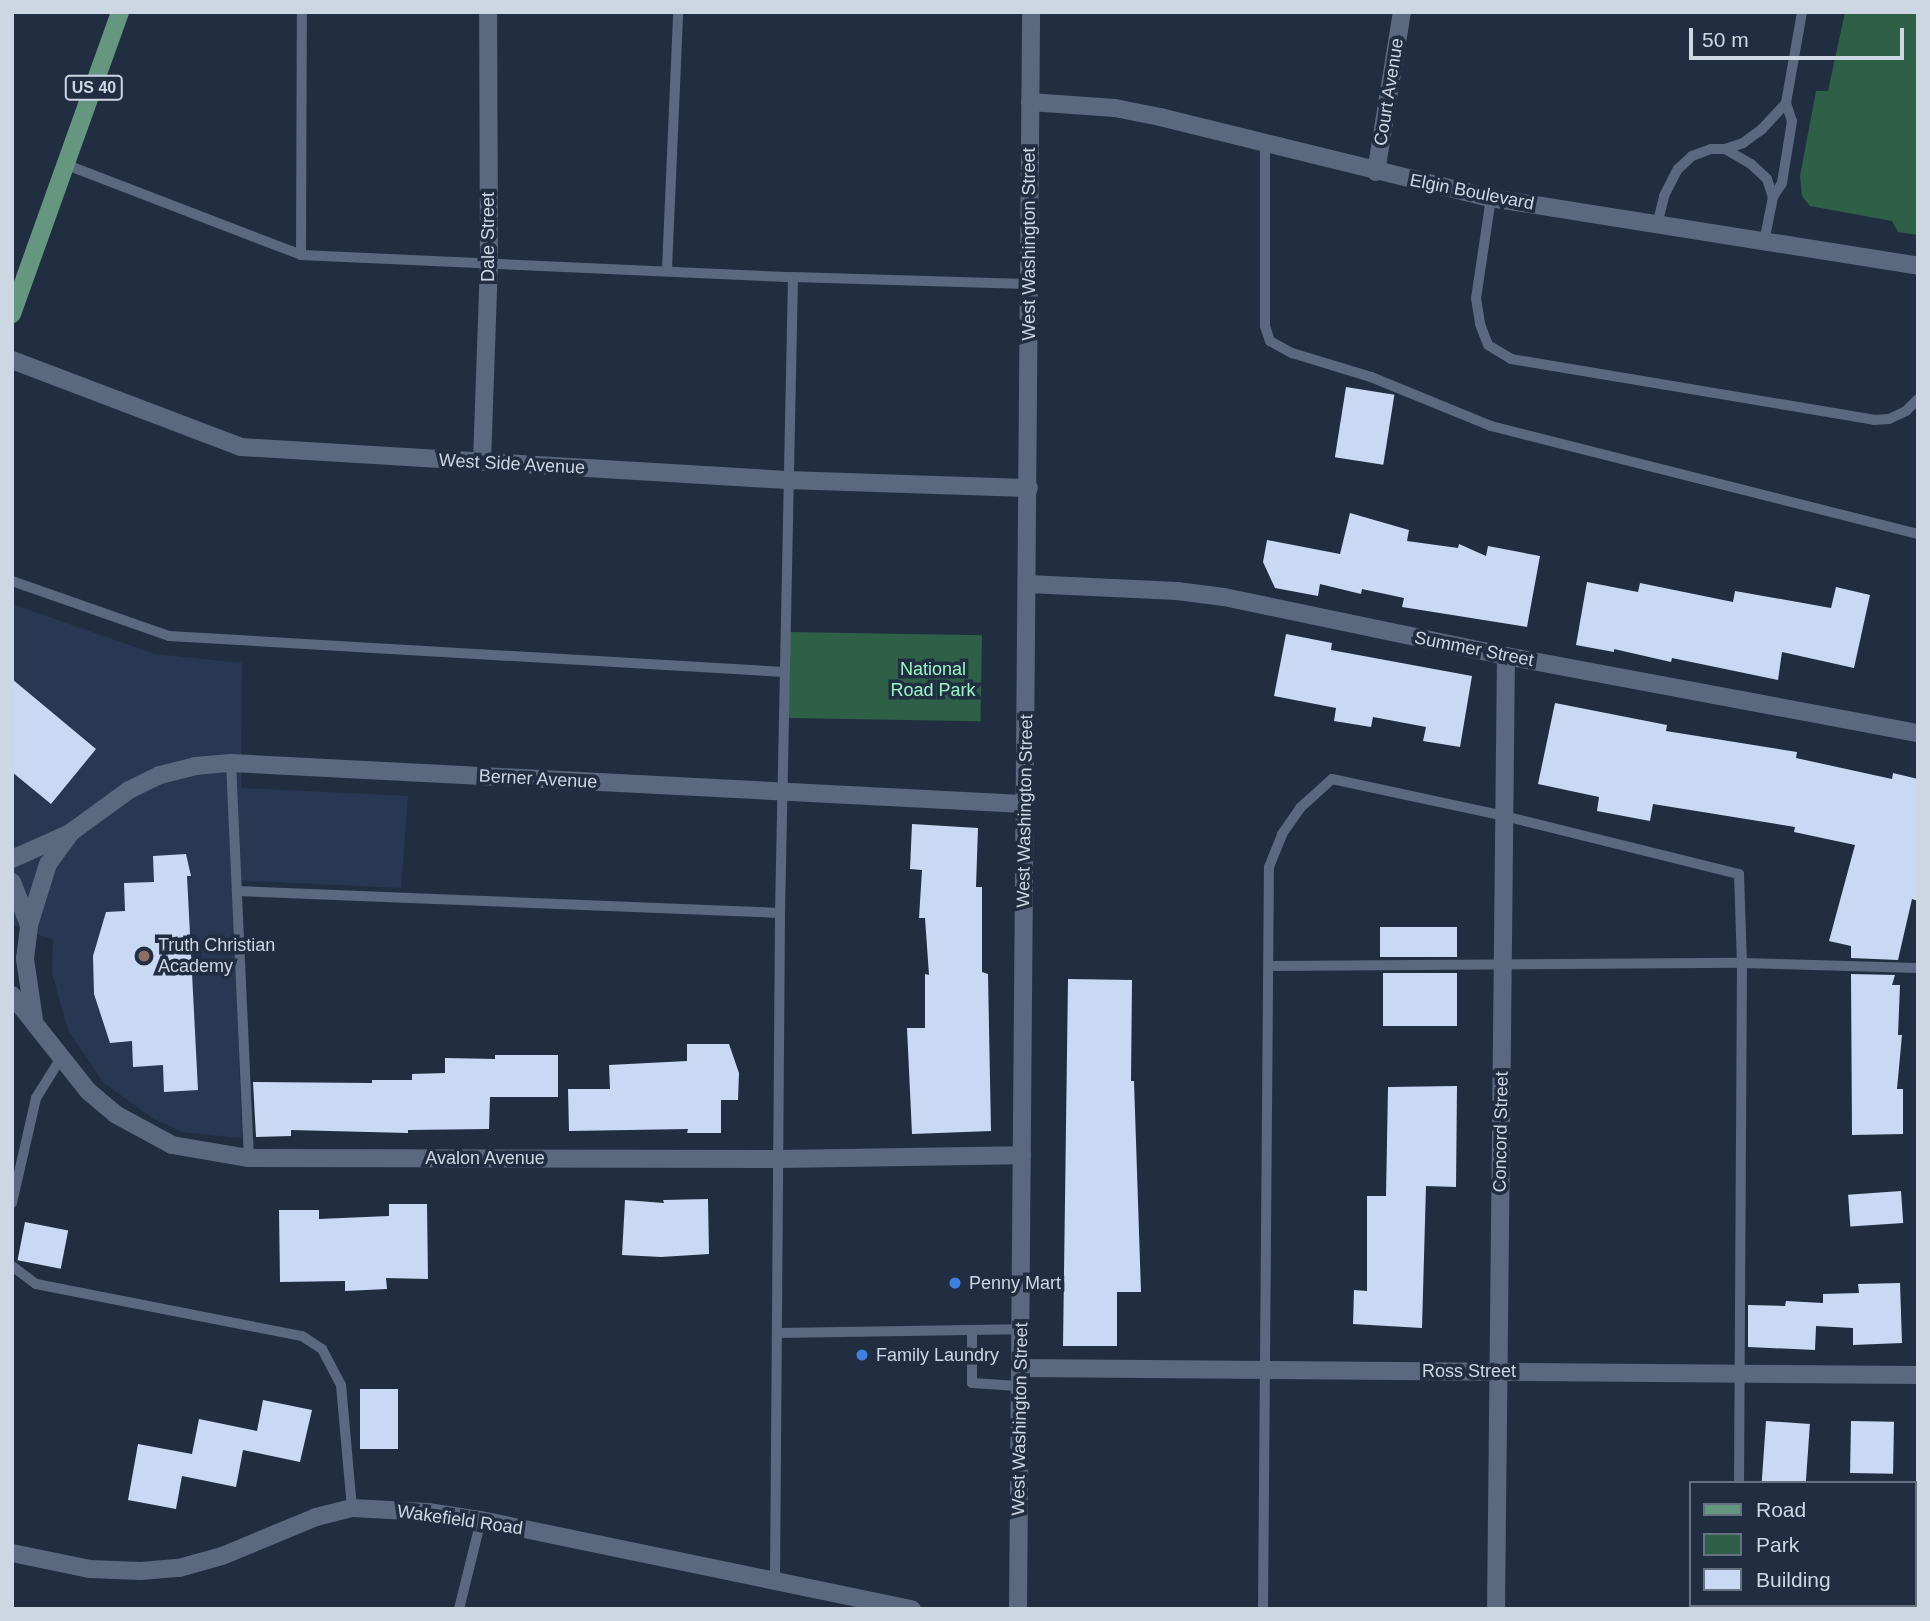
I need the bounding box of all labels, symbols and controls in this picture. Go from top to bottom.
scale bar [1692,14,1907,58]
text: 50 m [1702,28,1749,51]
street label: Court Avenue [1370,36,1408,148]
road number: US 40 [64,76,124,100]
street label: West Washington Street [1018,147,1040,341]
street label: Elgin Boulevard [1408,169,1536,215]
street label: Dale Street [477,192,499,282]
street label: West Side Avenue [438,449,586,479]
street label: Summer Street [1413,627,1535,671]
park label: National Road Park [890,659,976,702]
street label: West Washington Street [1013,714,1037,908]
street label: Berner Avenue [478,765,598,793]
place label: Truth Christian Academy [158,935,275,978]
marker: Truth Christian Academy [136,948,152,964]
street label: Concord Street [1489,1071,1513,1193]
street label: Avalon Avenue [425,1147,545,1169]
place label: Penny Mart [969,1272,1061,1294]
marker: Penny Mart [947,1275,963,1291]
street label: West Washington Street [1008,1322,1032,1516]
place label: Family Laundry [876,1344,999,1366]
marker: Family Laundry [854,1347,870,1363]
street label: Ross Street [1422,1360,1516,1382]
legend [1688,1481,1916,1607]
text: Road [1756,1498,1806,1521]
street label: Wakefield Road [396,1501,524,1539]
text: Park [1756,1533,1799,1556]
text: Building [1756,1568,1831,1591]

